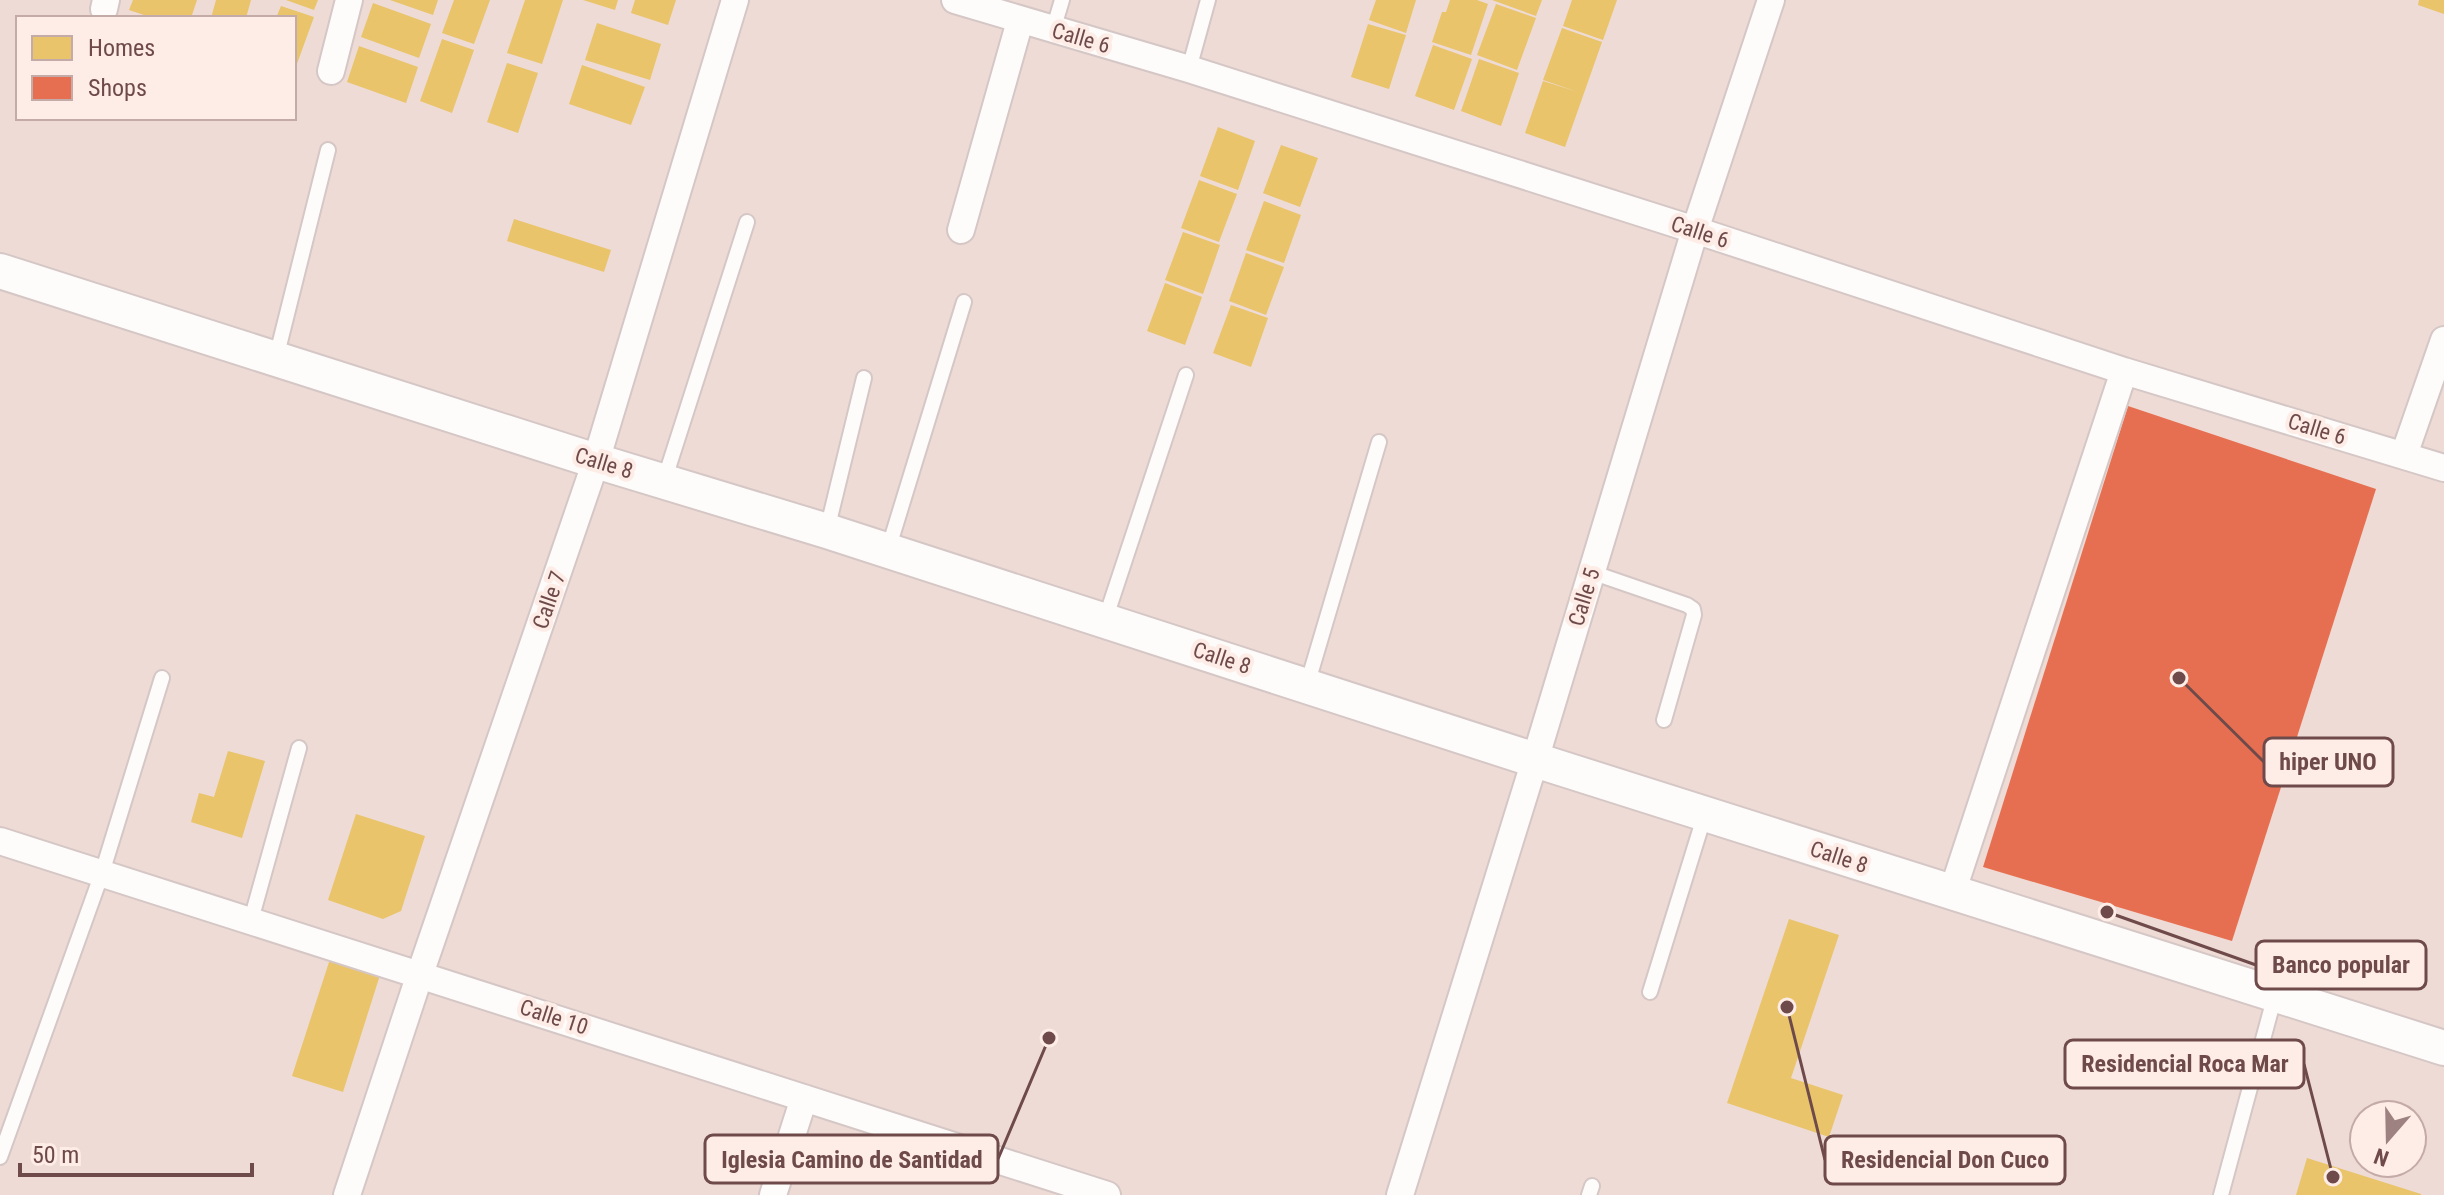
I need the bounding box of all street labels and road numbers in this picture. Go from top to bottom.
street label: Calle 6 [1049,18,1113,58]
street label: Calle 6 [1668,211,1732,253]
street label: Calle 6 [2285,408,2349,450]
street label: Calle 8 [572,442,636,484]
street label: Calle 5 [1563,565,1605,629]
street label: Calle 7 [528,568,570,632]
street label: Calle 8 [1190,637,1254,679]
street label: Calle 8 [1807,836,1871,878]
street label: Calle 10 [517,994,591,1040]

